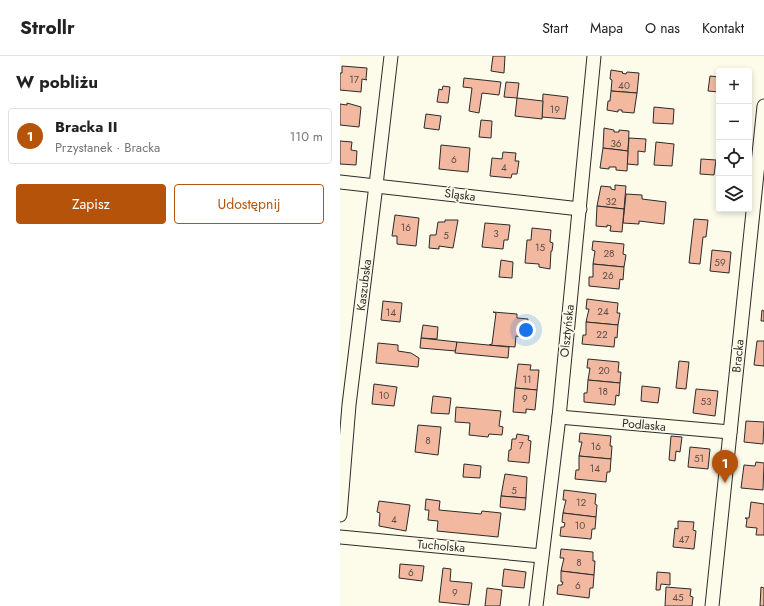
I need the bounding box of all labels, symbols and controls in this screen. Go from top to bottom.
text: Strollr [20,14,75,41]
text: Start [542,18,568,38]
text: Mapa [590,18,623,38]
text: O nas [645,18,680,38]
text: Kontakt [702,18,744,38]
map controls [716,68,752,212]
button: + [716,68,752,104]
text: W pobliżu [16,70,98,94]
house number: 17 [349,72,360,87]
house number: 40 [618,78,630,93]
house number: 19 [550,102,560,117]
button: − [716,104,752,140]
text: Bracka II [55,116,117,138]
text: 1 [27,127,33,146]
text: 110 m [289,127,323,146]
house number: 36 [610,136,622,151]
text: Przystanek · Bracka [55,138,160,157]
button: locate [716,140,752,176]
house number: 6 [451,152,457,167]
house number: 4 [501,160,507,175]
button: layers [716,176,752,212]
button: Zapisz [16,184,166,224]
button: Udostępnij [174,184,324,224]
street label: Śląska [443,184,477,206]
house number: 32 [605,194,617,209]
house number: 16 [401,220,411,235]
house number: 3 [493,226,499,241]
house number: 5 [443,228,449,243]
house number: 15 [535,240,545,255]
house number: 28 [603,246,615,261]
house number: 59 [714,255,726,270]
street label: Kaszubska [352,258,376,312]
house number: 26 [602,268,614,283]
street label: Olsztyńska [555,304,579,358]
house number: 24 [597,304,609,319]
house number: 14 [386,305,396,320]
your location [516,320,536,340]
house number: 22 [596,327,608,342]
street label: Bracka [727,338,749,374]
house number: 20 [598,363,610,378]
house number: 11 [523,372,532,387]
house number: 18 [598,384,608,399]
house number: 10 [379,388,389,403]
house number: 9 [522,391,528,406]
house number: 53 [700,394,712,409]
street label: Podlaska [621,414,667,436]
house number: 8 [425,433,431,448]
house number: 7 [518,438,524,453]
house number: 16 [591,439,601,454]
pin: 1 [712,450,738,483]
house number: 51 [694,451,704,466]
house number: 14 [590,461,600,476]
house number: 5 [511,483,517,498]
house number: 12 [576,495,586,510]
house number: 4 [391,512,397,527]
house number: 10 [575,518,585,533]
house number: 47 [678,532,690,547]
street label: Tucholska [416,535,466,557]
house number: 8 [576,555,582,570]
house number: 6 [408,565,414,580]
house number: 6 [575,578,581,593]
house number: 9 [452,585,458,600]
house number: 45 [672,590,684,605]

